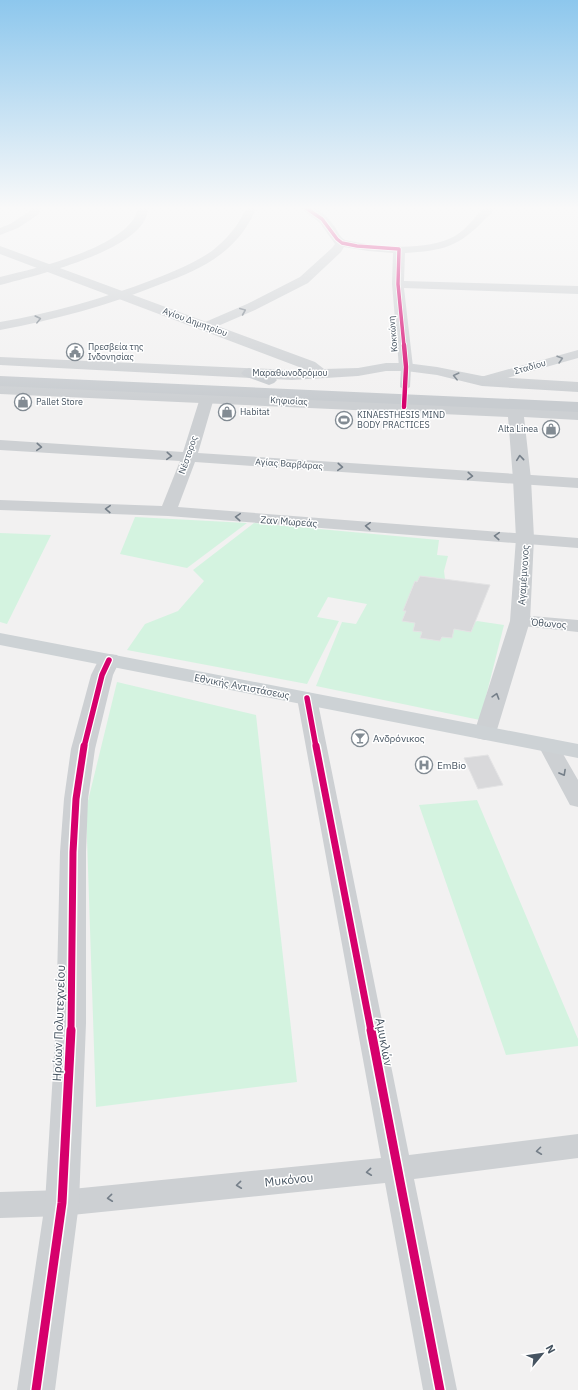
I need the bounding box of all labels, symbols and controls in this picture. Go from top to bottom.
street label: Αγίου Δημητρίου [161,305,229,338]
one-way arrow [239,308,246,316]
one-way arrow [35,315,41,323]
street label: Κοκκώνη [385,315,400,353]
place label: Πρεσβεία της Ινδονησίας [88,341,144,362]
public building icon: Πρεσβεία της Ινδονησίας [65,342,85,362]
one-way arrow [556,355,563,364]
street label: Σταδίου [513,357,547,376]
street label: Μαραθωνοδρόμου [252,367,328,378]
one-way arrow [453,372,459,380]
shop icon: Pallet Store [13,392,33,412]
street label: Κηφισίας [270,394,309,407]
place label: Pallet Store [36,396,83,407]
shop icon: Habitat [217,402,237,422]
place label: Habitat [240,406,270,417]
place label: KINAESTHESIS MIND BODY PRACTICES [357,409,445,430]
sports icon: KINAESTHESIS MIND BODY PRACTICES [334,410,354,430]
shop icon: Alta Linea [541,419,561,439]
place label: Alta Linea [498,423,538,434]
street label: Νέστορος [176,434,199,476]
one-way arrow [36,443,42,452]
one-way arrow [166,452,172,460]
one-way arrow [516,455,525,461]
street label: Αγίας Βαρβάρας [255,456,324,471]
one-way arrow [337,463,343,472]
one-way arrow [467,471,473,480]
one-way arrow [105,505,111,514]
one-way arrow [235,512,241,521]
street label: Ζαν Μωρεάς [260,513,318,530]
one-way arrow [365,522,371,531]
one-way arrow [494,532,500,541]
street label: Αγαμέμνονος [515,544,532,606]
street label: Όθωνος [530,615,567,632]
street label: Εθνικής Αντιστάσεως [193,671,291,702]
one-way arrow [491,692,500,699]
bar icon: Ανδρόνικος [350,728,370,748]
place label: Ανδρόνικος [373,732,425,745]
hospital icon: EmBio [414,755,434,775]
place label: EmBio [437,759,467,772]
one-way arrow [559,769,566,776]
street label: Ηρώων Πολυτεχνείου [49,964,68,1081]
street label: Αμυκλών [372,1017,397,1067]
one-way arrow [536,1146,542,1155]
one-way arrow [366,1167,372,1176]
street label: Μυκόνου [264,1169,314,1190]
one-way arrow [236,1180,242,1189]
one-way arrow [107,1193,113,1202]
north arrow [522,1334,562,1374]
text: N [543,1342,559,1356]

